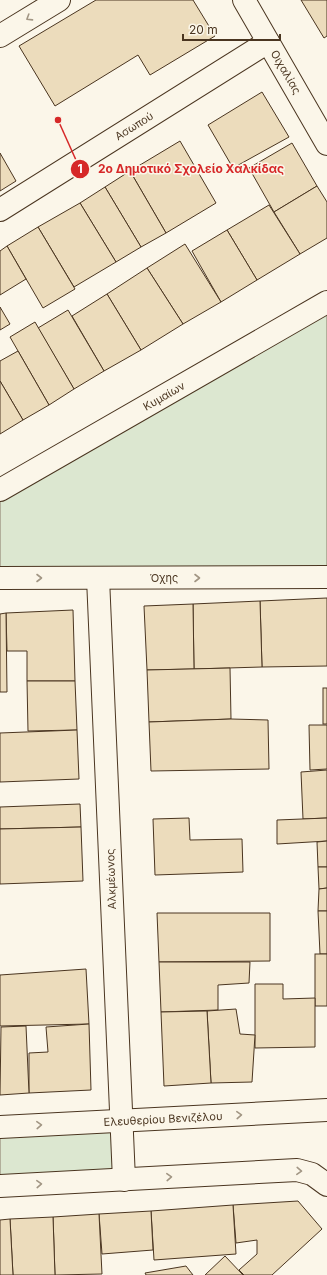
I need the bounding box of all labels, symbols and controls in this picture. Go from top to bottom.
one-way arrow [26,13,33,21]
scale bar [183,16,280,42]
text: 20 m [189,22,218,37]
street label: Οιχαλίας [268,47,304,97]
street label: Ασωπού [112,109,156,143]
callout: 2ο Δημοτικό Σχολείο Χαλκίδας [70,157,292,181]
text: 1 [77,161,83,176]
text: 2ο Δημοτικό Σχολείο Χαλκίδας [98,161,284,176]
street label: Κυμαίων [141,378,188,414]
street label: Όχης [150,571,178,585]
one-way arrow [36,574,42,582]
one-way arrow [194,574,200,582]
street label: Αλκμέωνος [103,848,119,910]
street label: Ελευθερίου Βενιζέλου [103,1109,223,1129]
one-way arrow [236,1110,242,1119]
one-way arrow [36,1121,42,1130]
one-way arrow [296,1166,302,1175]
one-way arrow [166,1173,172,1182]
one-way arrow [36,1180,42,1189]

